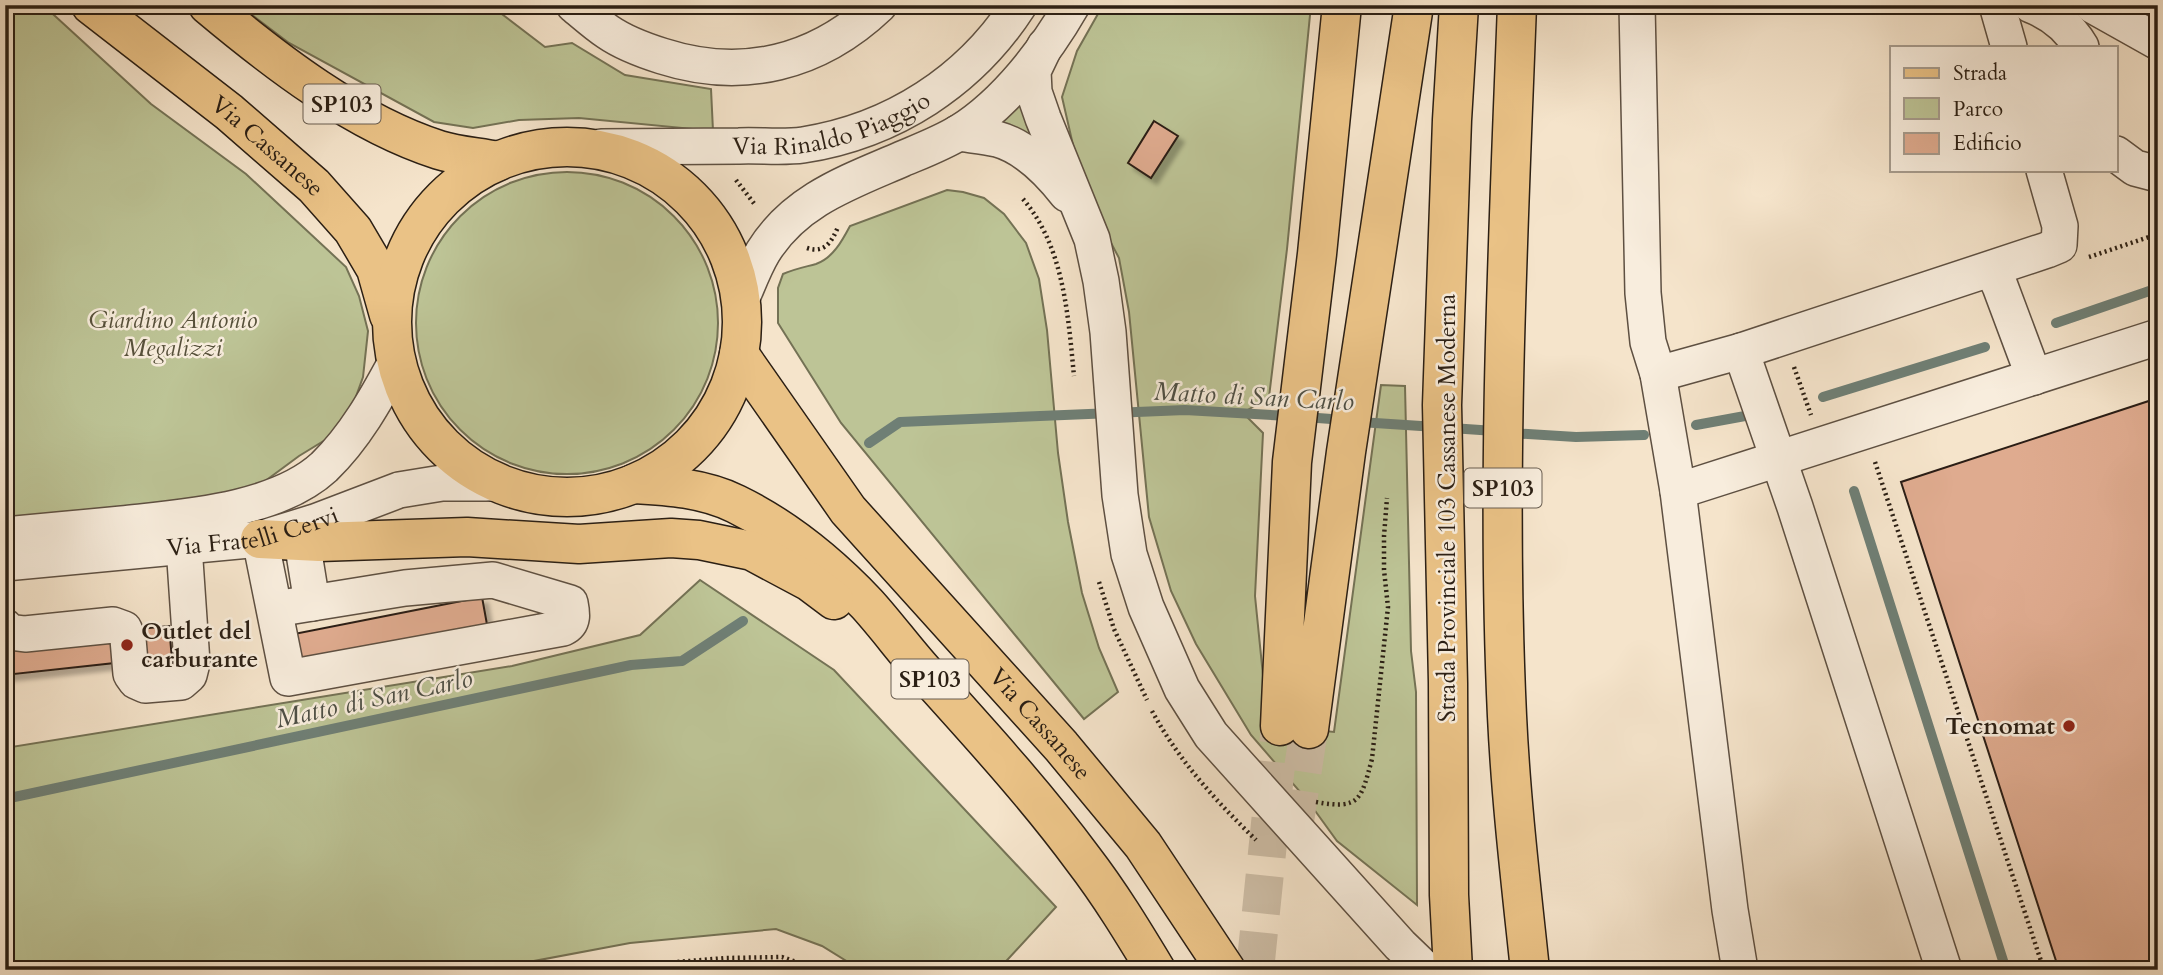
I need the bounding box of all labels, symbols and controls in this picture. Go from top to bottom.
legend [1890,46,2118,172]
text: Strada [1953,59,2007,88]
street label: Via Rinaldo Piaggio [732,84,937,163]
road number: SP103 [304,85,380,124]
street label: Via Cassanese [204,88,332,204]
text: Parco [1953,95,2003,124]
text: Edificio [1953,129,2022,158]
street label: Strada Provinciale 103 Cassanese Moderna [1431,293,1464,722]
park label: Giardino Antonio Megalizzi [88,304,258,365]
water label: Matto di San Carlo [1153,374,1355,419]
road number: SP103 [1464,468,1542,508]
street label: Via Fratelli Cervi [165,499,343,565]
place label: Outlet del carburante [141,615,258,676]
marker: Outlet del carburante [119,637,135,653]
road number: SP103 [892,660,968,698]
water label: Matto di San Carlo [272,661,476,736]
street label: Via Cassanese [981,661,1099,787]
place label: Tecnomat [1945,710,2056,743]
marker: Tecnomat [2061,718,2077,734]

